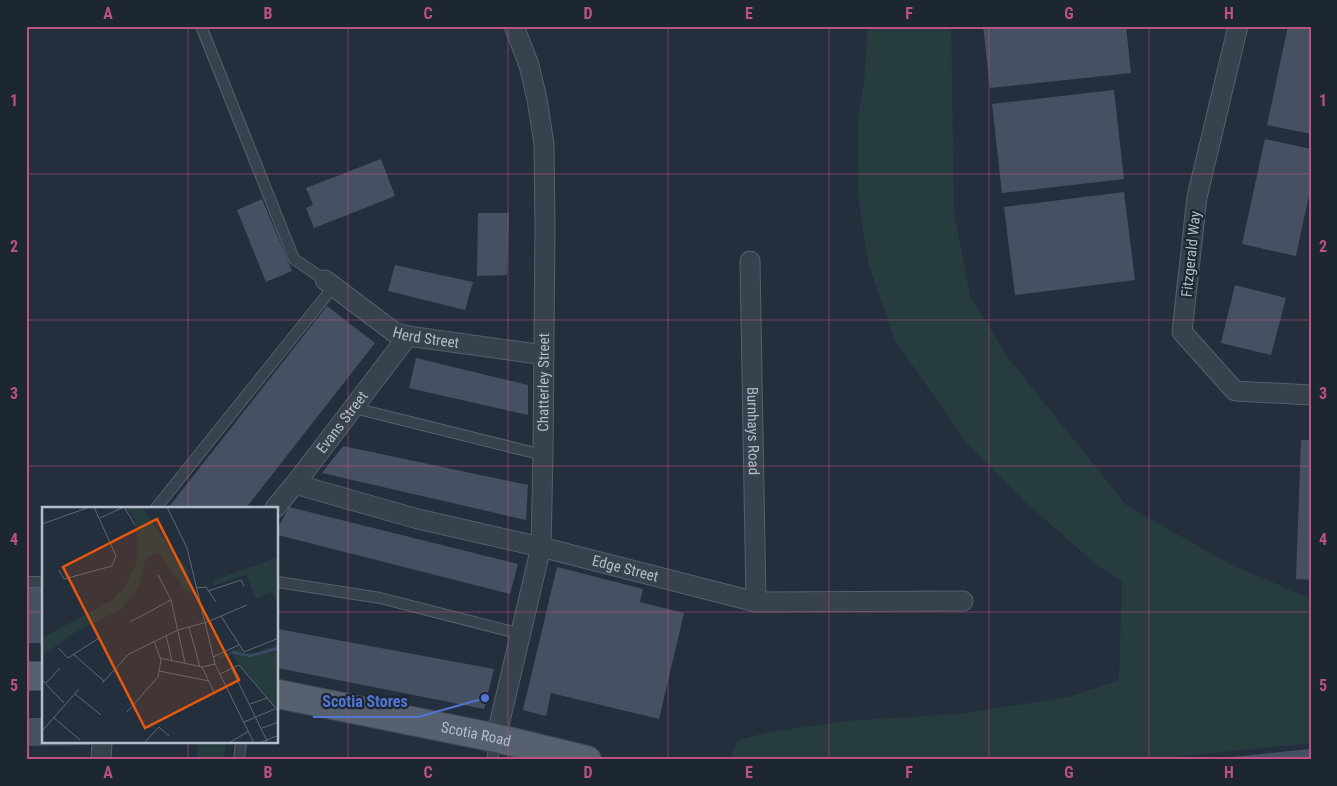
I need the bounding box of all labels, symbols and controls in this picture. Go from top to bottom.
text: A [103,4,113,23]
text: B [264,4,273,23]
text: C [423,4,433,23]
text: D [583,4,593,23]
text: E [745,4,753,23]
text: F [905,4,913,23]
text: G [1064,4,1074,23]
text: H [1224,4,1234,23]
text: 1 [10,91,18,110]
text: 1 [1319,91,1327,110]
street label: Fitzgerald Way [1178,210,1204,298]
text: 2 [10,237,18,256]
text: 2 [1319,237,1327,256]
street label: Herd Street [391,323,460,352]
street label: Chatterley Street [534,333,553,432]
text: 3 [10,384,18,403]
text: 3 [1319,384,1327,403]
street label: Burnhays Road [743,387,763,475]
street label: Evans Street [313,388,372,457]
inset map [42,507,279,744]
text: 4 [10,530,18,549]
text: 4 [1319,530,1327,549]
street label: Edge Street [590,551,660,586]
text: 5 [10,676,18,695]
text: 5 [1319,676,1327,695]
callout: Scotia Stores [313,686,418,717]
text: Scotia Stores [322,692,408,711]
street label: Scotia Road [439,718,513,750]
text: A [103,763,113,782]
text: B [264,763,273,782]
text: C [423,763,433,782]
text: D [583,763,593,782]
text: E [745,763,753,782]
text: F [905,763,913,782]
text: G [1064,763,1074,782]
text: H [1224,763,1234,782]

